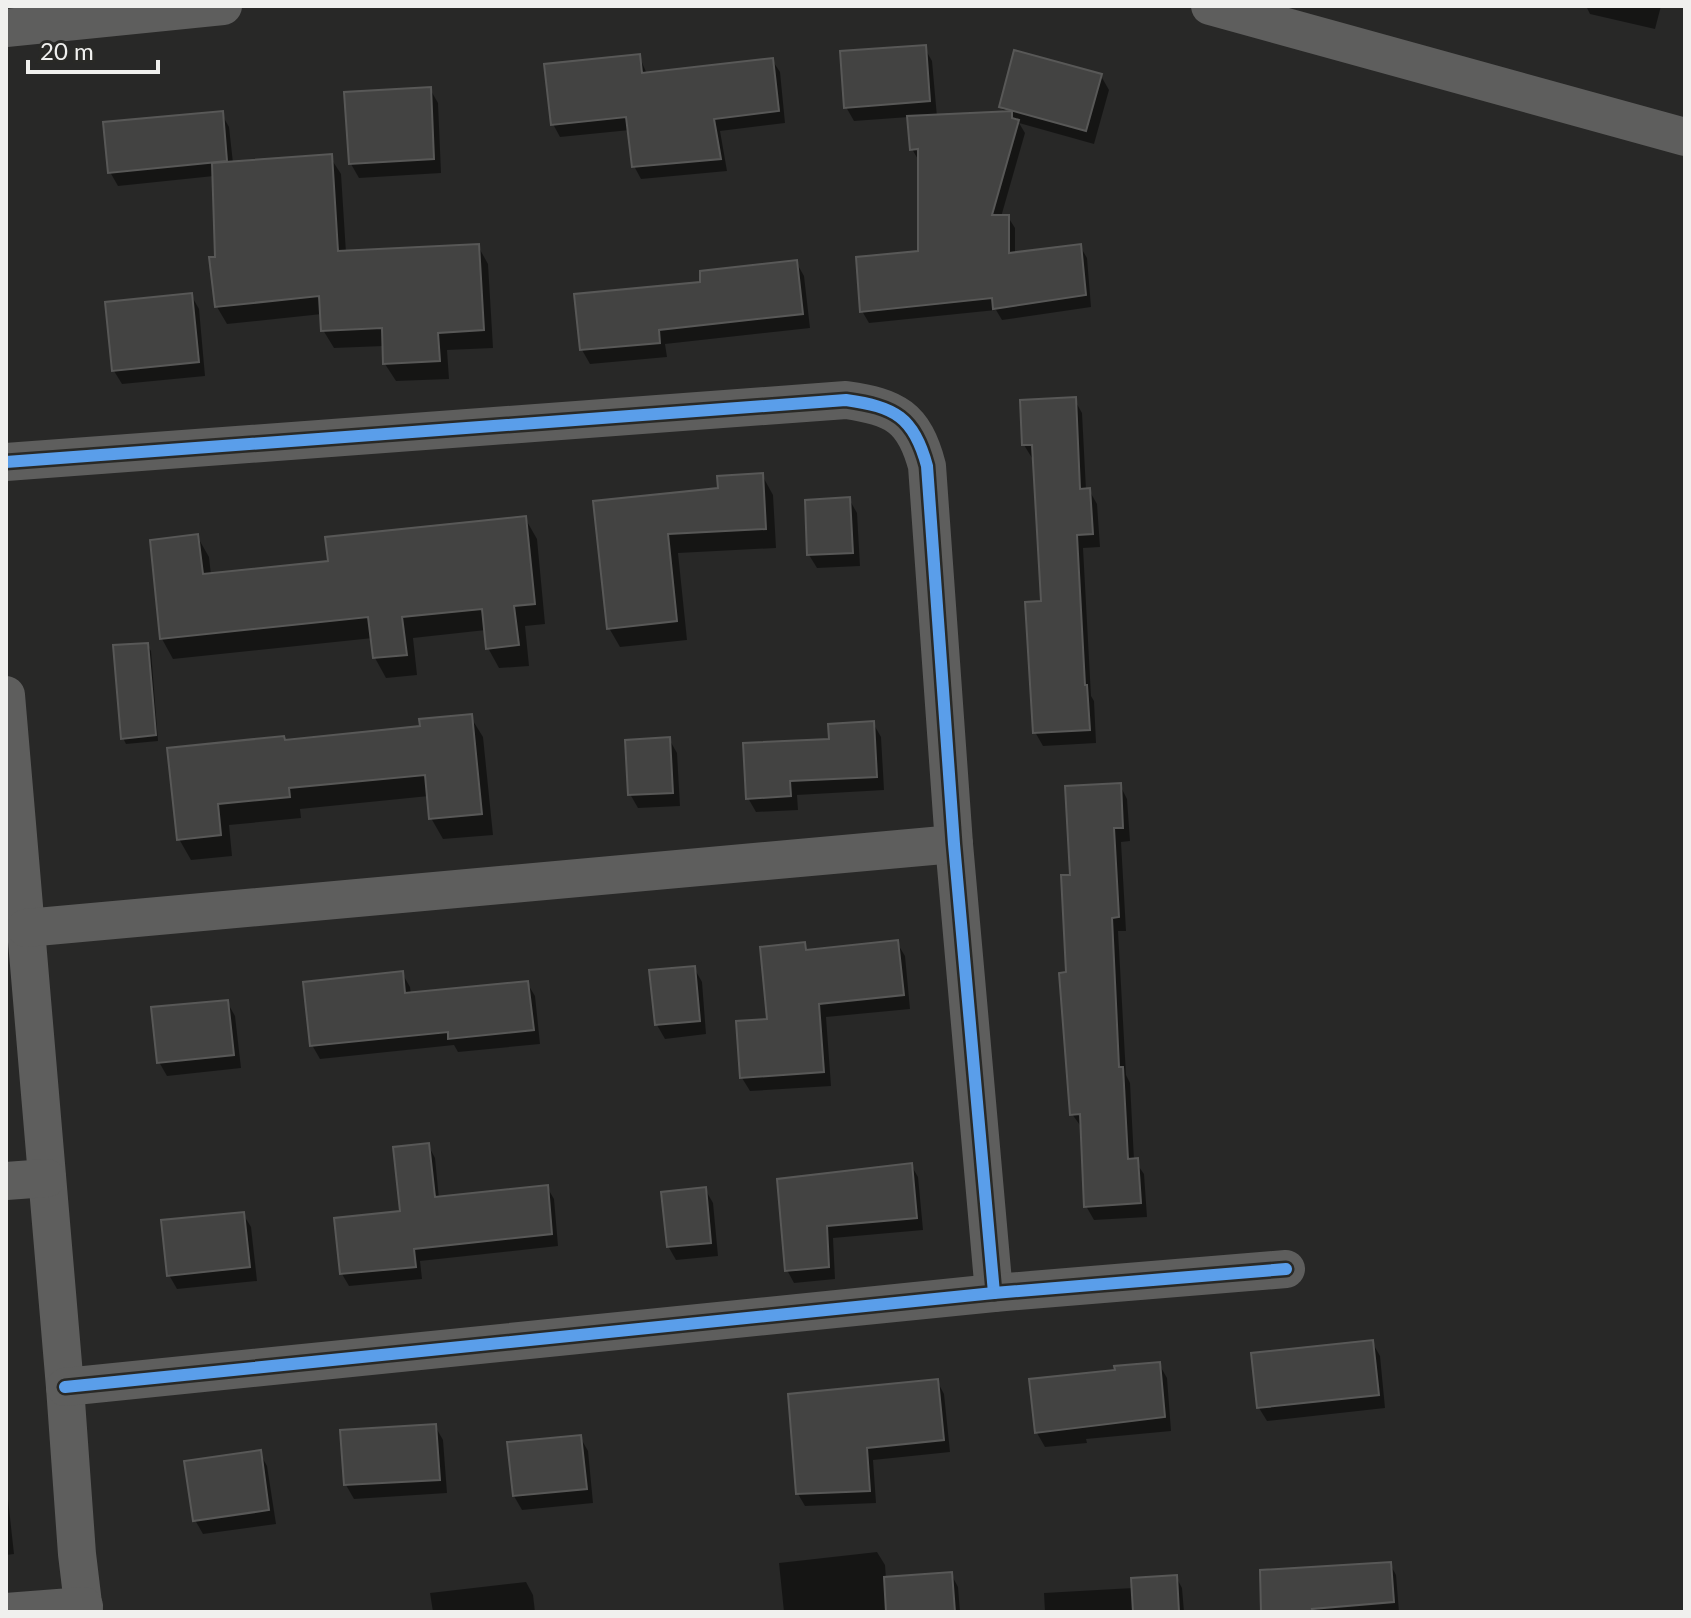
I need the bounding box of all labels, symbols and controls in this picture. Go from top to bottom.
scale bar [28,24,158,74]
text: 20 m [40,36,94,65]

